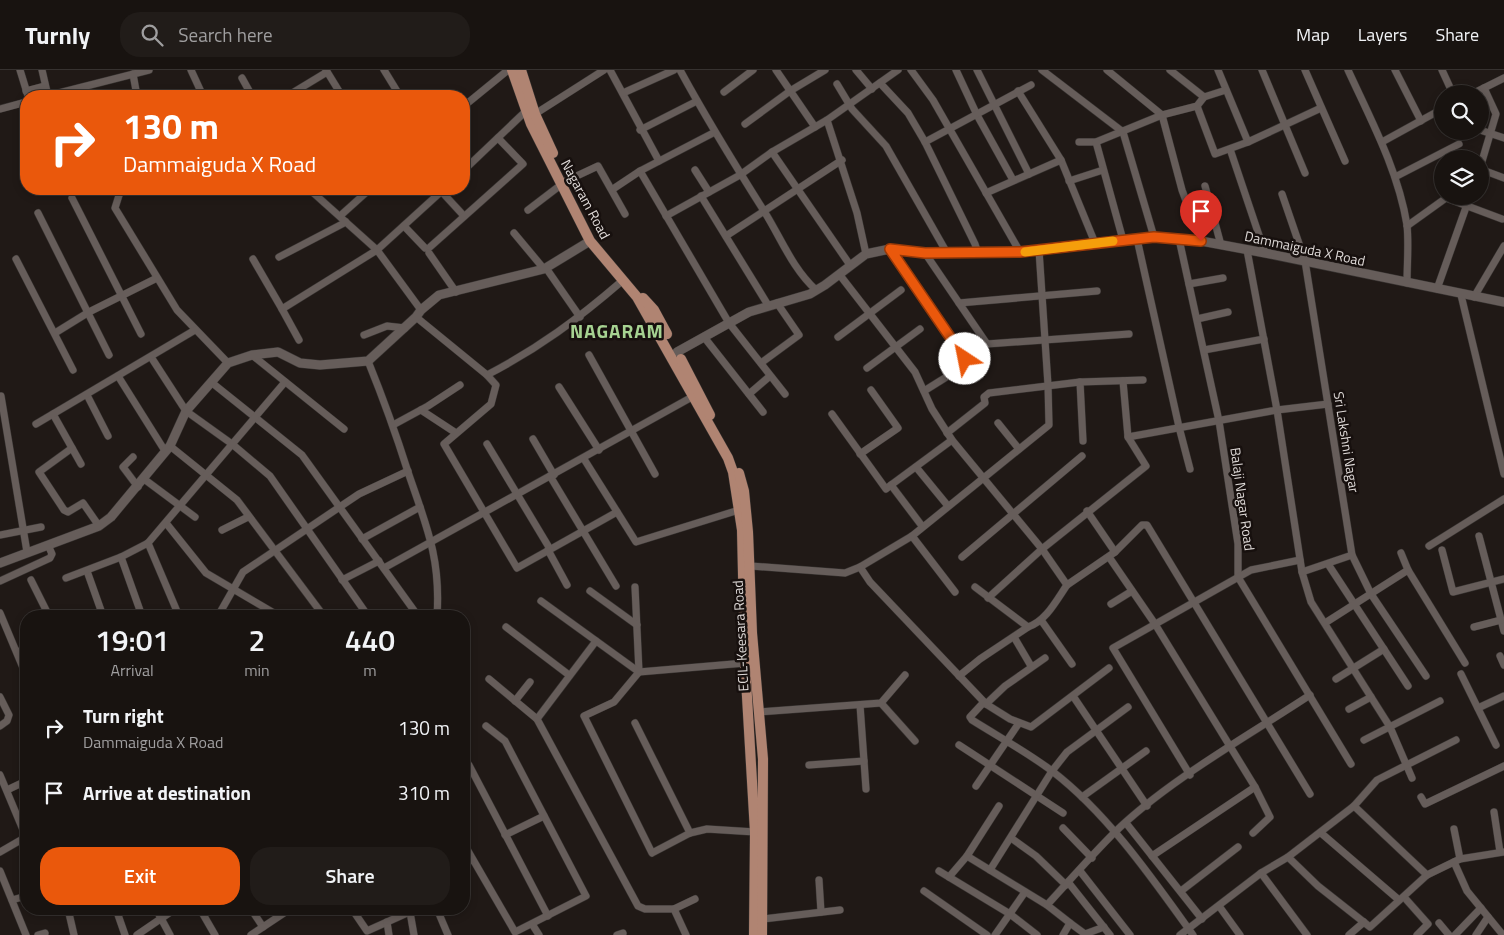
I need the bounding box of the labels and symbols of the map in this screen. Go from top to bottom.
street label: Nagaram Road [556,155,616,243]
pin [1180,190,1222,241]
street label: Dammaiguda X Road [1243,225,1367,271]
district label: NAGARAM [570,316,664,345]
position arrow [938,332,990,384]
street label: Sri Lakshni Nagar [1329,390,1365,494]
street label: Balaji Nagar Road [1225,446,1261,552]
street label: ECIL-Keesara Road [727,580,753,692]

